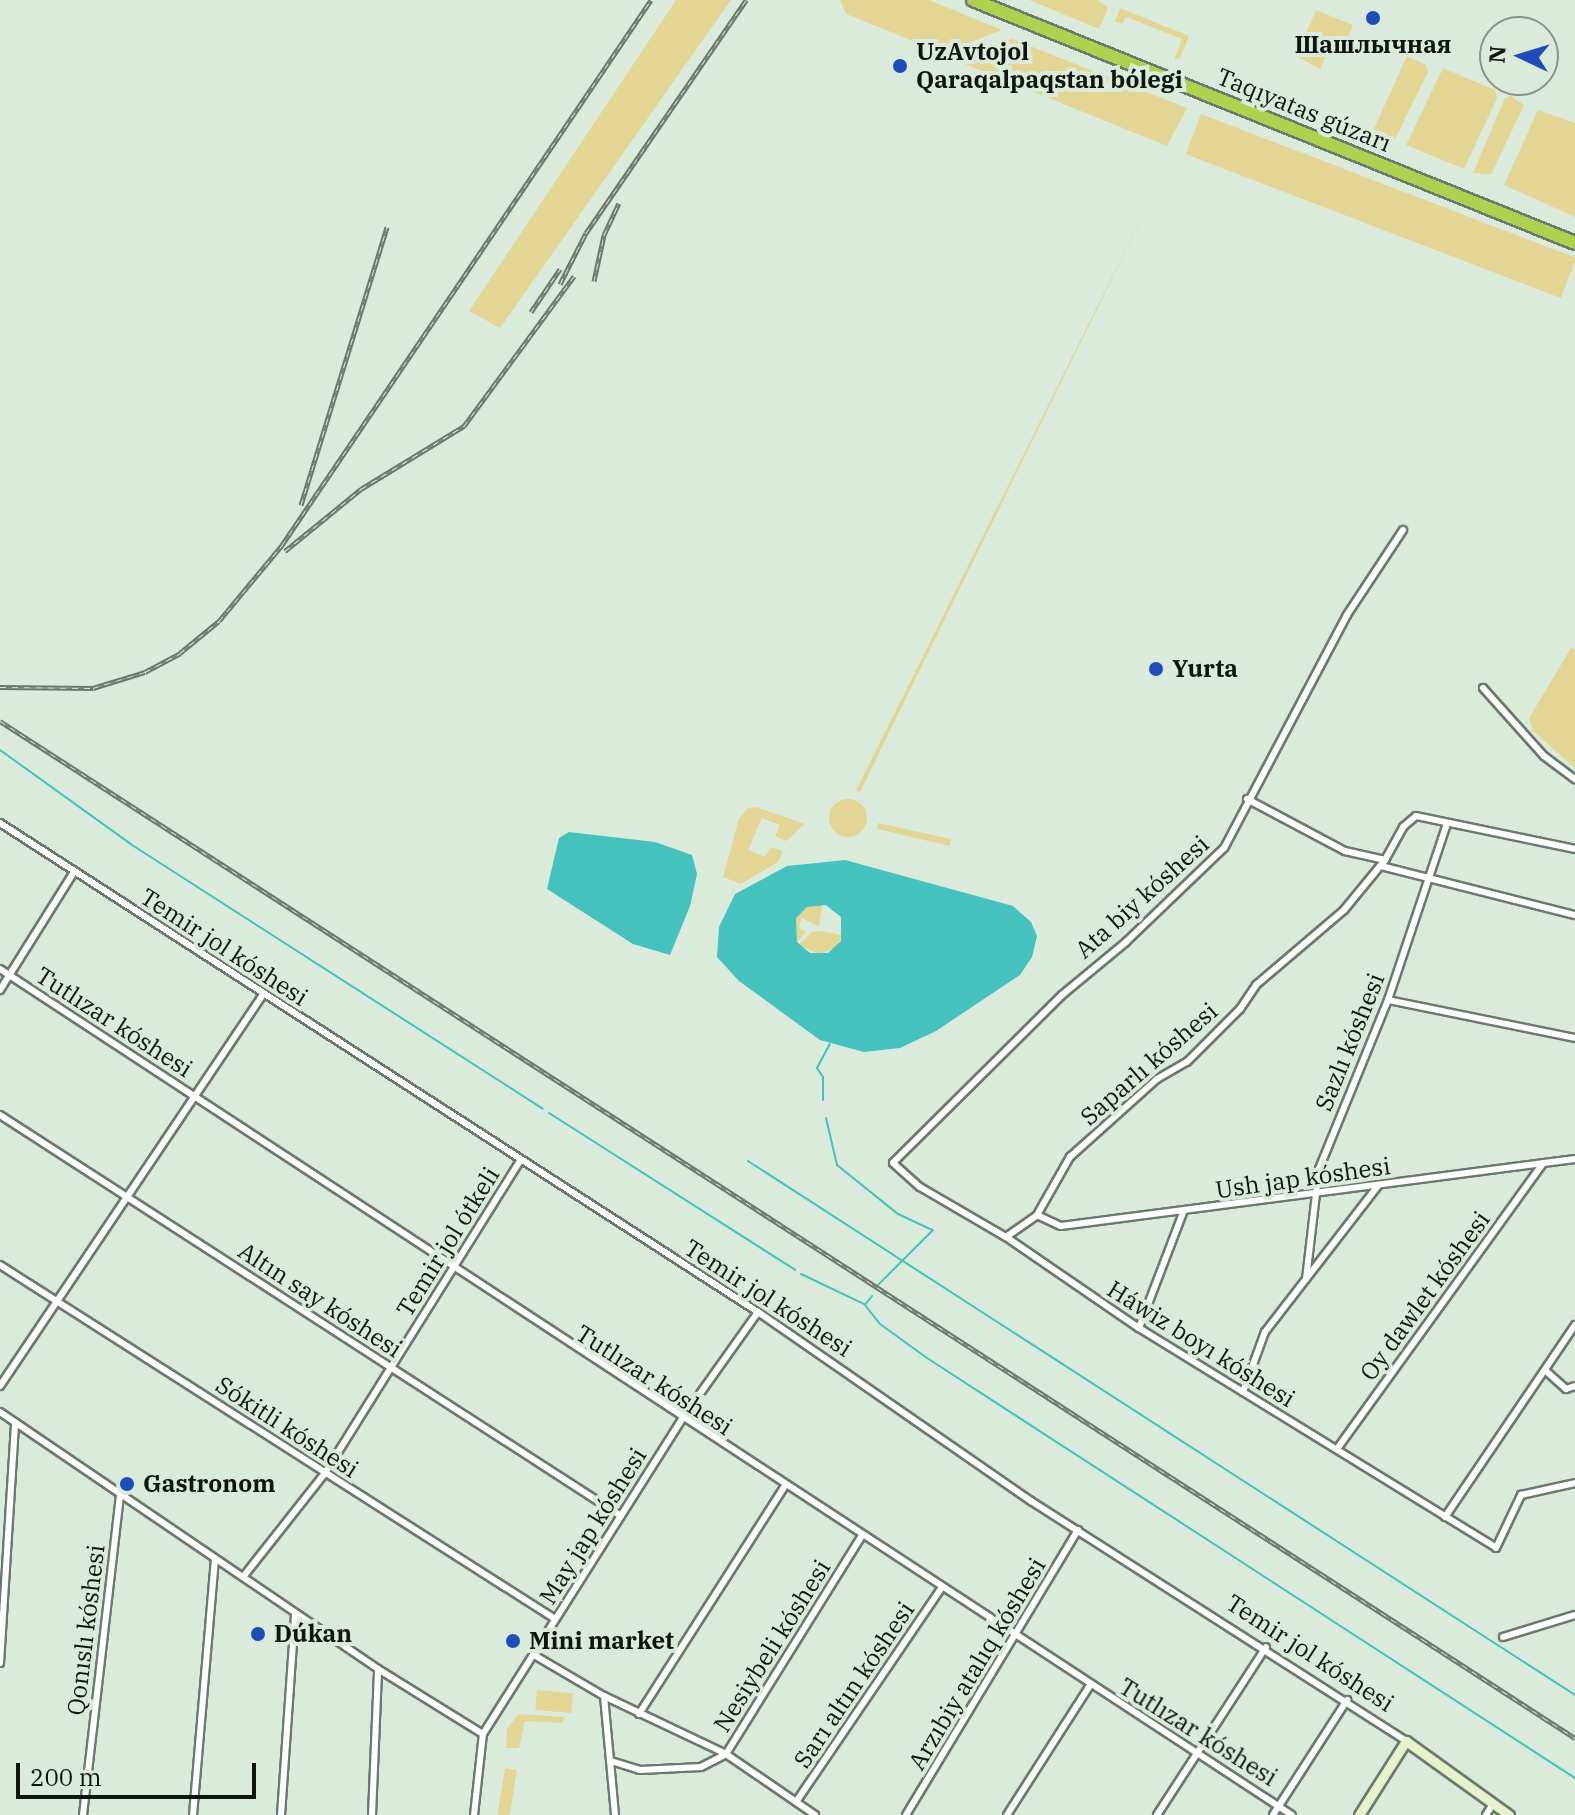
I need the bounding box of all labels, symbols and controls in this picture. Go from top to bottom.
marker: Шашлычная [1364,9,1382,27]
north arrow [1479,16,1559,96]
place label: Шашлычная [1294,31,1452,59]
place label: UzAvtojol Qaraqalpaqstan bólegi [916,38,1183,94]
text: N [1481,45,1512,64]
marker: UzAvtojol Qaraqalpaqstan bólegi [891,57,909,75]
street label: Taqıyatas gúzarı [1213,62,1395,158]
place label: Yurta [1172,655,1238,683]
marker: Yurta [1147,660,1165,678]
street label: Ata biy kóshesi [1069,830,1215,964]
street label: Temir jol kóshesi [135,882,313,1012]
street label: Tutlızar kóshesi [30,961,198,1083]
street label: Sazlı kóshesi [1309,969,1391,1115]
street label: Saparlı kóshesi [1075,997,1223,1131]
street label: Ush jap kóshesi [1214,1151,1392,1205]
street label: Temir jol ótkeli [390,1162,506,1322]
street label: Oy dawlet kóshesi [1354,1206,1496,1386]
street label: Temir jol kóshesi [679,1233,857,1363]
street label: Altın say kóshesi [233,1236,407,1364]
street label: Háwiz boyı kóshesi [1102,1275,1300,1413]
street label: Tutlızar kóshesi [570,1319,738,1441]
street label: Sókitli kóshesi [210,1370,364,1484]
street label: May jap kóshesi [533,1443,653,1609]
place label: Gastronom [143,1470,275,1498]
marker: Gastronom [118,1475,136,1493]
street label: Qonıslı kóshesi [61,1543,111,1717]
street label: Arzıbiy atalıq kóshesi [902,1553,1052,1775]
street label: Nesiybeli kóshesi [708,1555,836,1737]
street label: Temir jol kóshesi [1221,1588,1399,1718]
street label: Sarı altın kóshesi [788,1596,920,1774]
place label: Dúkan [274,1620,352,1648]
marker: Dúkan [249,1625,267,1643]
place label: Mini market [529,1627,674,1655]
marker: Mini market [504,1632,522,1650]
street label: Tutlızar kóshesi [1114,1672,1282,1792]
scale bar [20,1747,260,1797]
text: 200 m [30,1761,102,1793]

